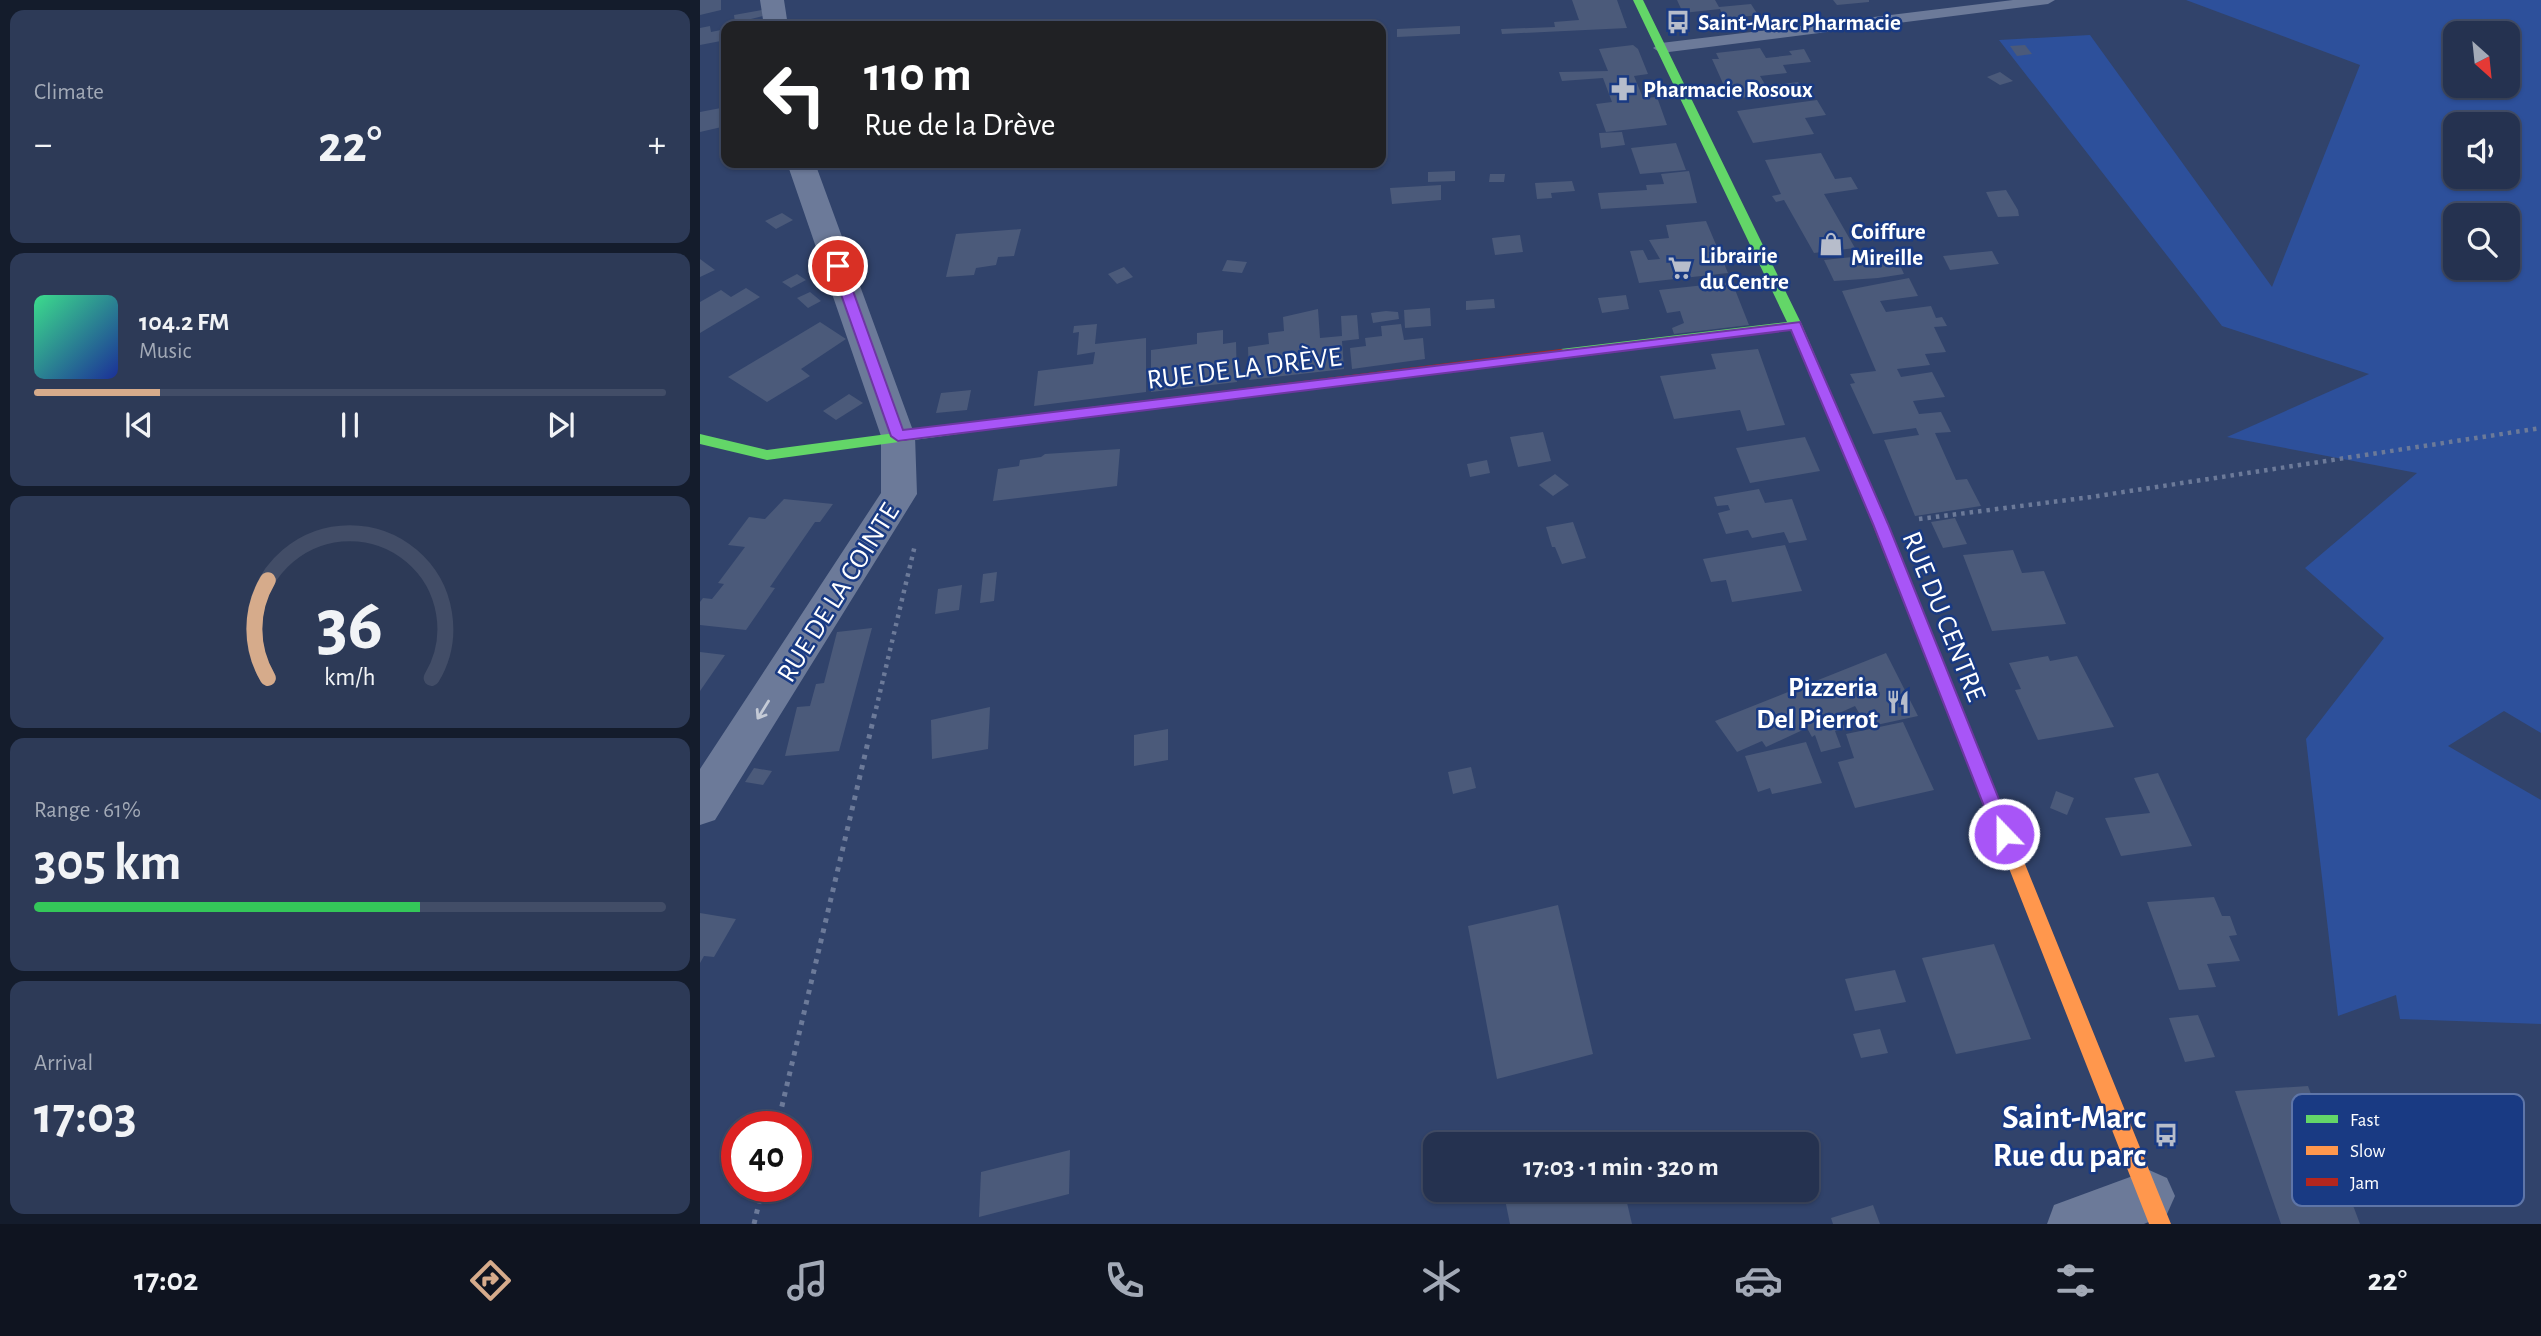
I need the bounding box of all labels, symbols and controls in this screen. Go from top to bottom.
bus stop icon: Saint-Marc Pharmacie [1664,8,1692,36]
place label: Saint-Marc Pharmacie [1698,12,1901,35]
north arrow [2443,21,2520,98]
map controls [2443,21,2520,280]
icon: left [749,49,840,140]
text: 110 m [864,51,972,100]
pharmacy icon: Pharmacie Rosoux [1609,75,1637,103]
place label: Pharmacie Rosoux [1643,79,1813,102]
text: Climate [34,81,104,104]
text: Rue de la Drève [864,109,1056,141]
button: sound [2443,112,2520,189]
text: 22° [318,119,382,171]
text: − [34,126,52,164]
text: + [648,126,666,164]
button: search [2443,203,2520,280]
place label: Coiffure Mireille [1851,221,1926,270]
shop icon: Coiffure Mireille [1817,230,1845,258]
pin [808,236,868,296]
place label: Librairie du Centre [1700,245,1789,294]
icon: arrive [819,247,857,285]
supermarket icon: Librairie du Centre [1666,254,1694,282]
text: 104.2 FM [139,309,229,335]
text: Music [139,340,191,363]
street label: RUE DE LA DRÈVE [1145,340,1343,395]
icon: previous [120,406,158,444]
icon: pause [331,406,369,444]
icon: next [542,406,580,444]
street label: RUE DE LA COINTE [772,499,905,687]
street label: RUE DU CENTRE [1896,528,1990,706]
text: 36 [317,590,383,663]
text: km/h [324,665,376,690]
place label: Pizzeria Del Pierrot [1756,674,1879,734]
restaurant icon: Pizzeria Del Pierrot [1884,688,1912,716]
one-way arrow [755,700,770,719]
position arrow [1967,797,2041,871]
text: Range · 61% [34,799,141,822]
text: 305 km [34,837,182,889]
text: Arrival [34,1052,93,1075]
text: 17:03 [34,1090,137,1142]
legend [2292,1094,2524,1206]
place label: Saint-Marc Rue du parc [1993,1102,2146,1173]
speed limit sign: 40 [721,1111,812,1202]
text: Fast [2350,1111,2380,1130]
bus stop icon: Saint-Marc Rue du parc [2152,1121,2180,1149]
text: Slow [2350,1142,2386,1161]
text: 17:03 · 1 min · 320 m [1523,1154,1719,1180]
text: Jam [2350,1174,2379,1193]
icon: directions [466,1256,515,1305]
icon: music [783,1256,832,1305]
icon: phone [1100,1256,1149,1305]
icon: climate [1417,1256,1466,1305]
icon: car [1734,1256,1783,1305]
icon: filters [2051,1256,2100,1305]
text: 17:02 [134,1264,198,1296]
text: 22° [2367,1264,2407,1296]

